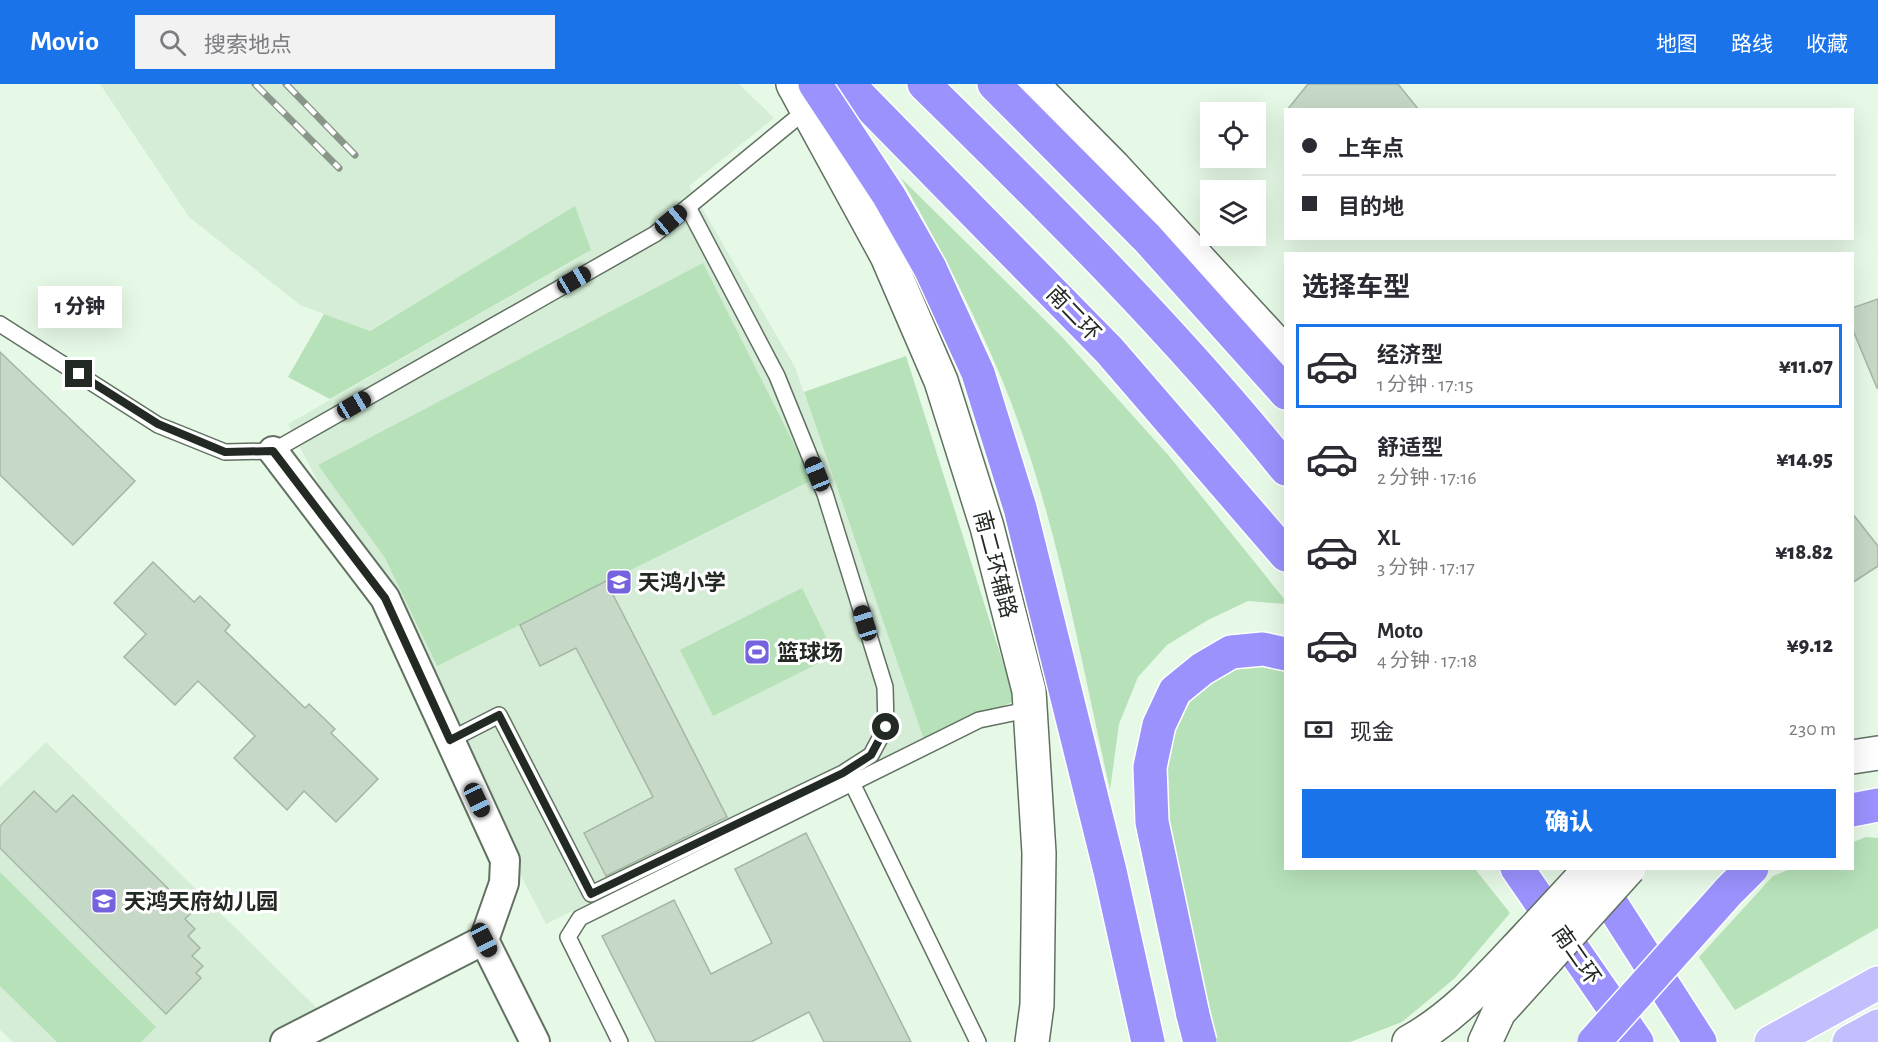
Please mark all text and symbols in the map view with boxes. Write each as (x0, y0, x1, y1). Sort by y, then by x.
search box (135, 15, 555, 69)
icon: search (156, 26, 189, 59)
text: Movio (30, 28, 99, 56)
text: 搜索地点 (204, 34, 292, 56)
text: 地图 (1656, 34, 1698, 55)
text: 路线 (1731, 34, 1773, 55)
text: 收藏 (1806, 34, 1848, 55)
map controls (1200, 102, 1266, 246)
button: locate (1200, 102, 1266, 168)
text: 上车点 (1338, 138, 1404, 160)
button: layers (1200, 180, 1266, 246)
text: 目的地 (1338, 196, 1404, 218)
car (651, 202, 691, 238)
car (554, 263, 594, 297)
text: 选择车型 (1302, 274, 1410, 301)
street label: 南二环 (1042, 282, 1105, 345)
callout: 1 分钟 (37, 287, 121, 329)
text: 1 分钟 (55, 297, 105, 317)
icon: car (1305, 339, 1359, 393)
text: 经济型 (1377, 344, 1443, 366)
text: ¥11.07 (1779, 355, 1833, 377)
route end (65, 360, 92, 387)
text: 1 分钟 · 17:15 (1377, 375, 1473, 395)
car (334, 388, 374, 422)
icon: car (1305, 432, 1359, 486)
text: 舒适型 (1377, 437, 1443, 459)
text: ¥14.95 (1776, 448, 1833, 470)
car (802, 454, 832, 494)
text: 2 分钟 · 17:16 (1377, 468, 1477, 488)
street label: 南二环辅路 (970, 508, 1021, 620)
icon: car (1305, 525, 1359, 579)
text: XL (1377, 527, 1400, 549)
text: ¥18.82 (1775, 541, 1833, 563)
text: 3 分钟 · 17:17 (1377, 558, 1475, 578)
school or university icon: 天鸿小学 (604, 567, 634, 597)
place label: 天鸿小学 (638, 571, 726, 594)
car (851, 603, 879, 643)
icon: car (1305, 618, 1359, 672)
text: Moto (1377, 620, 1423, 642)
text: ¥9.12 (1787, 634, 1833, 656)
sports icon: 篮球场 (742, 637, 772, 667)
place label: 篮球场 (777, 641, 843, 664)
text: 4 分钟 · 17:18 (1377, 651, 1477, 671)
route start (872, 713, 899, 740)
icon: cash (1302, 713, 1335, 746)
text: 230 m (1789, 719, 1836, 739)
text: 现金 (1350, 721, 1394, 743)
car (461, 780, 493, 820)
button: 确认 (1302, 789, 1836, 858)
school or university icon: 天鸿天府幼儿园 (89, 886, 119, 916)
place label: 天鸿天府幼儿园 (124, 890, 278, 913)
car (468, 920, 500, 960)
street label: 南二环 (1548, 922, 1605, 989)

